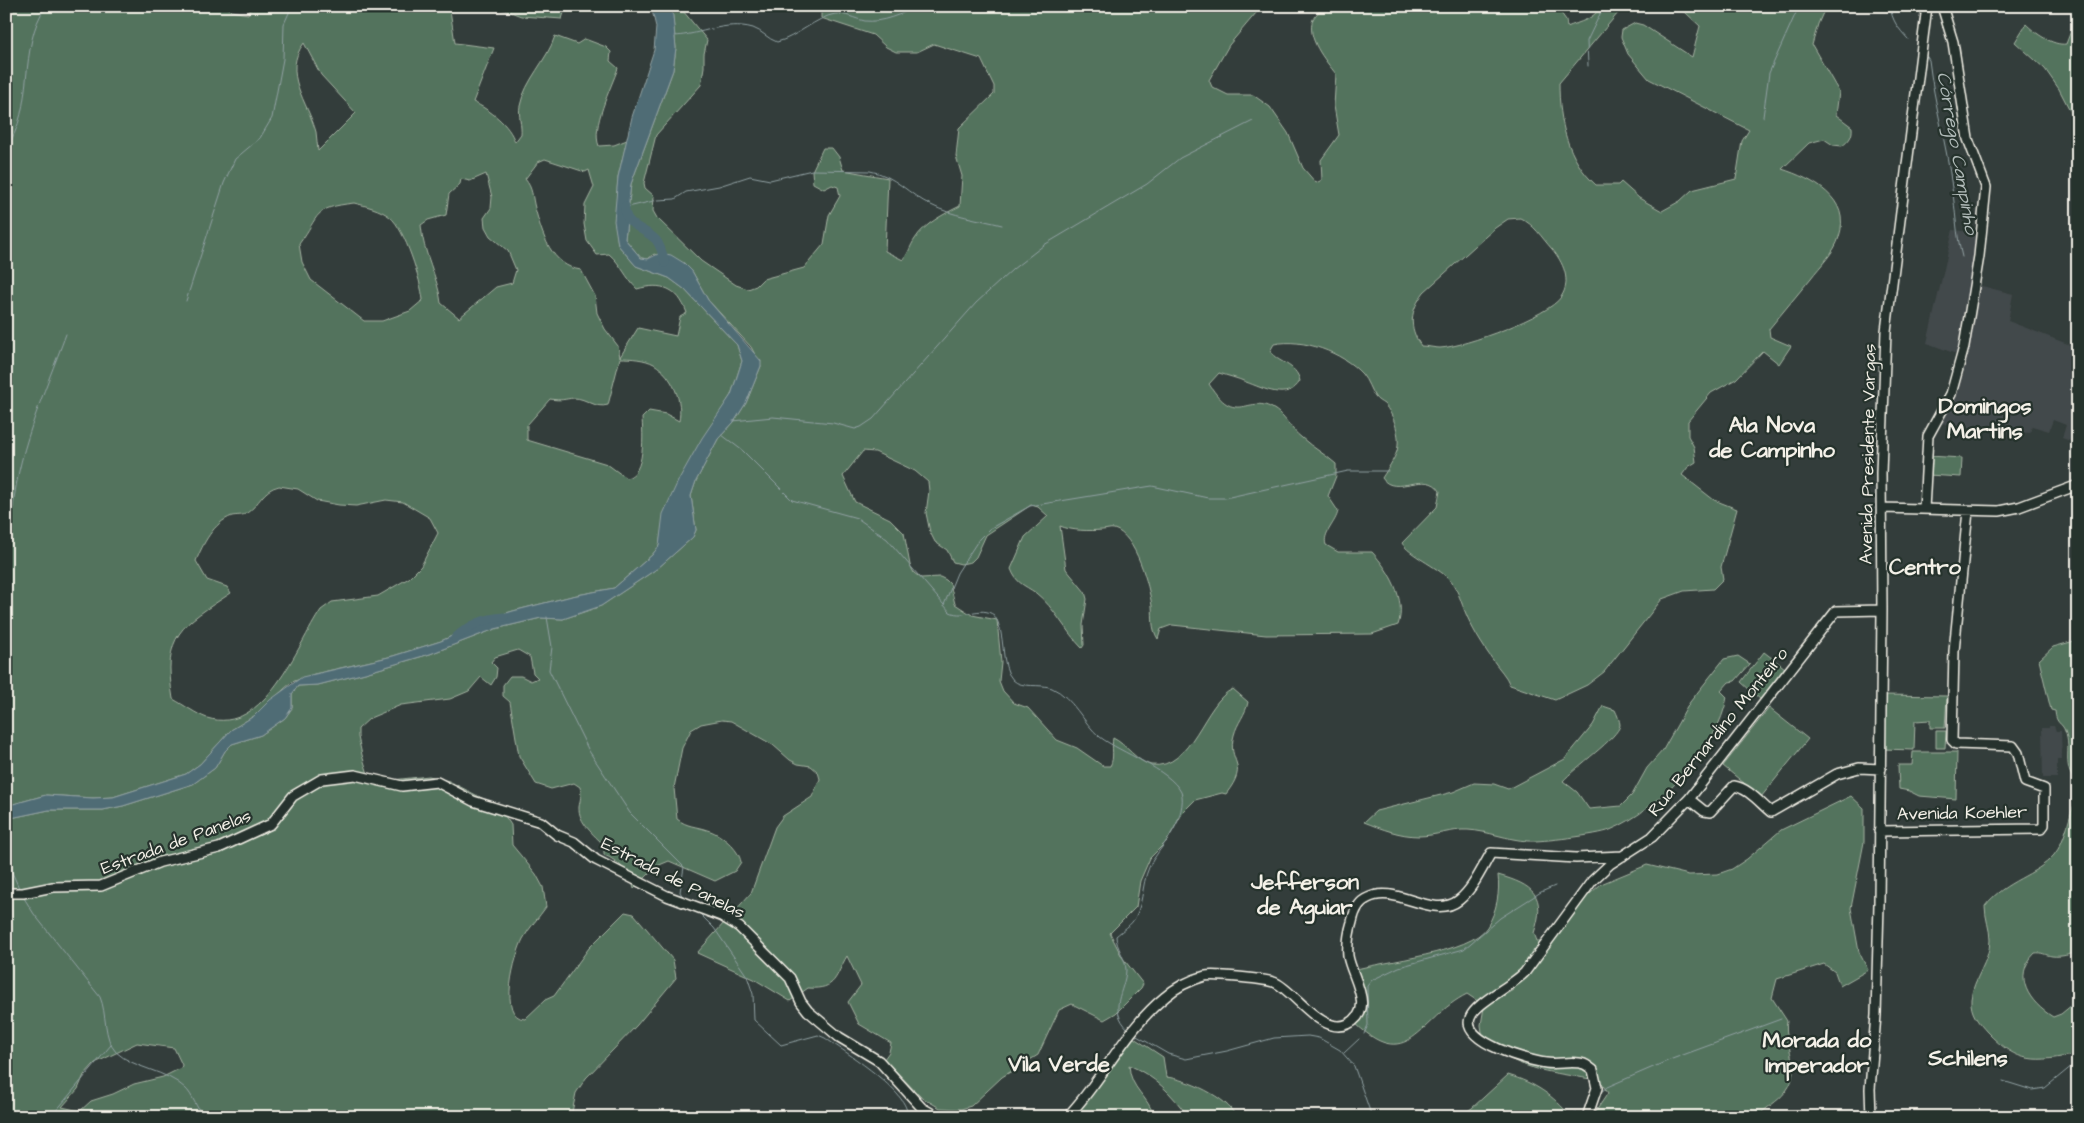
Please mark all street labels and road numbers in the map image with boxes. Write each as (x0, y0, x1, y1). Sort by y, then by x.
street label: Avenida Presidente Vargas (1854, 343, 1883, 565)
street label: Rua Bernardino Monteiro (1642, 642, 1794, 822)
street label: Avenida Koehler (1897, 799, 2027, 827)
street label: Estrada de Panelas (97, 803, 255, 881)
street label: Estrada de Panelas (597, 831, 749, 925)

